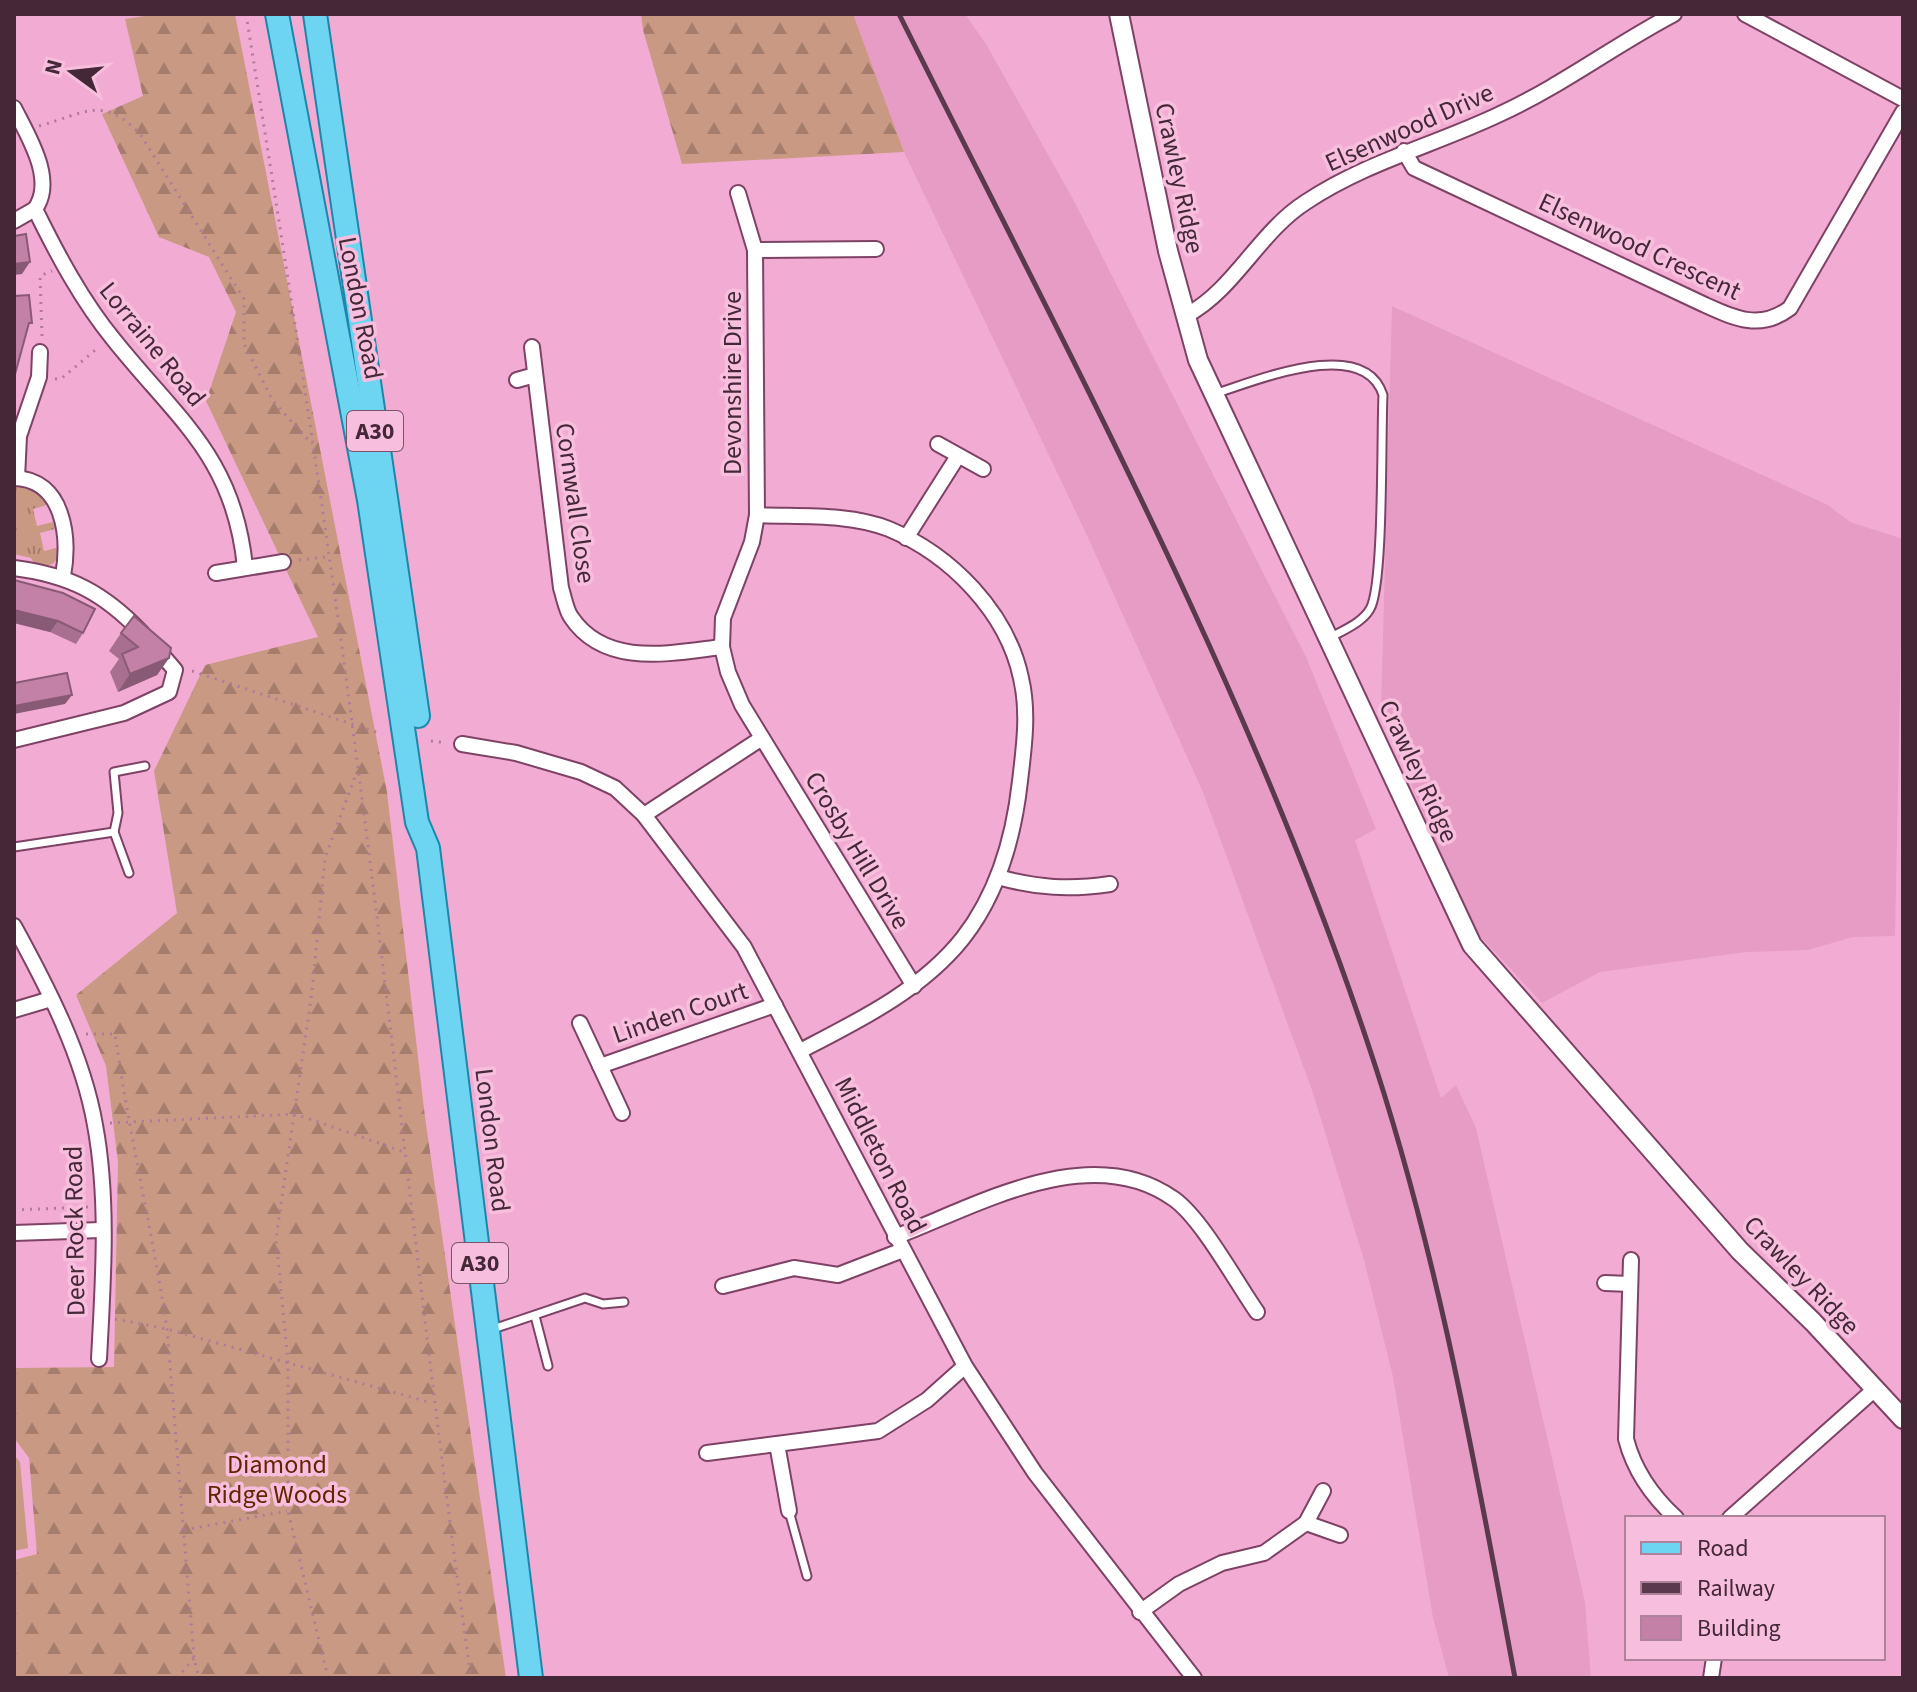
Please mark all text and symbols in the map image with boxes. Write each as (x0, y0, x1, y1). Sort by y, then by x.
north arrow (32, 32, 112, 112)
text: N (36, 56, 71, 78)
street label: Elsenwood Drive (1319, 74, 1499, 181)
street label: Crawley Ridge (1145, 99, 1214, 257)
street label: Elsenwood Crescent (1533, 183, 1747, 310)
street label: London Road (329, 234, 392, 382)
street label: Lorraine Road (91, 274, 215, 415)
street label: Devonshire Drive (714, 291, 751, 475)
road number: A30 (347, 411, 403, 451)
street label: Cornwall Close (546, 421, 605, 586)
street label: Crawley Ridge (1369, 694, 1468, 849)
street label: Crosby Hill Drive (796, 764, 919, 936)
street label: Linden Court (608, 972, 753, 1053)
street label: London Road (465, 1066, 520, 1214)
street label: Middleton Road (825, 1071, 936, 1240)
street label: Deer Rock Road (55, 1146, 94, 1316)
street label: Crawley Ridge (1735, 1207, 1868, 1343)
road number: A30 (452, 1243, 508, 1283)
park label: Diamond Ridge Woods (207, 1446, 347, 1513)
legend (1625, 1516, 1885, 1660)
text: Road (1697, 1531, 1749, 1566)
text: Railway (1697, 1571, 1775, 1606)
text: Building (1697, 1611, 1781, 1646)

